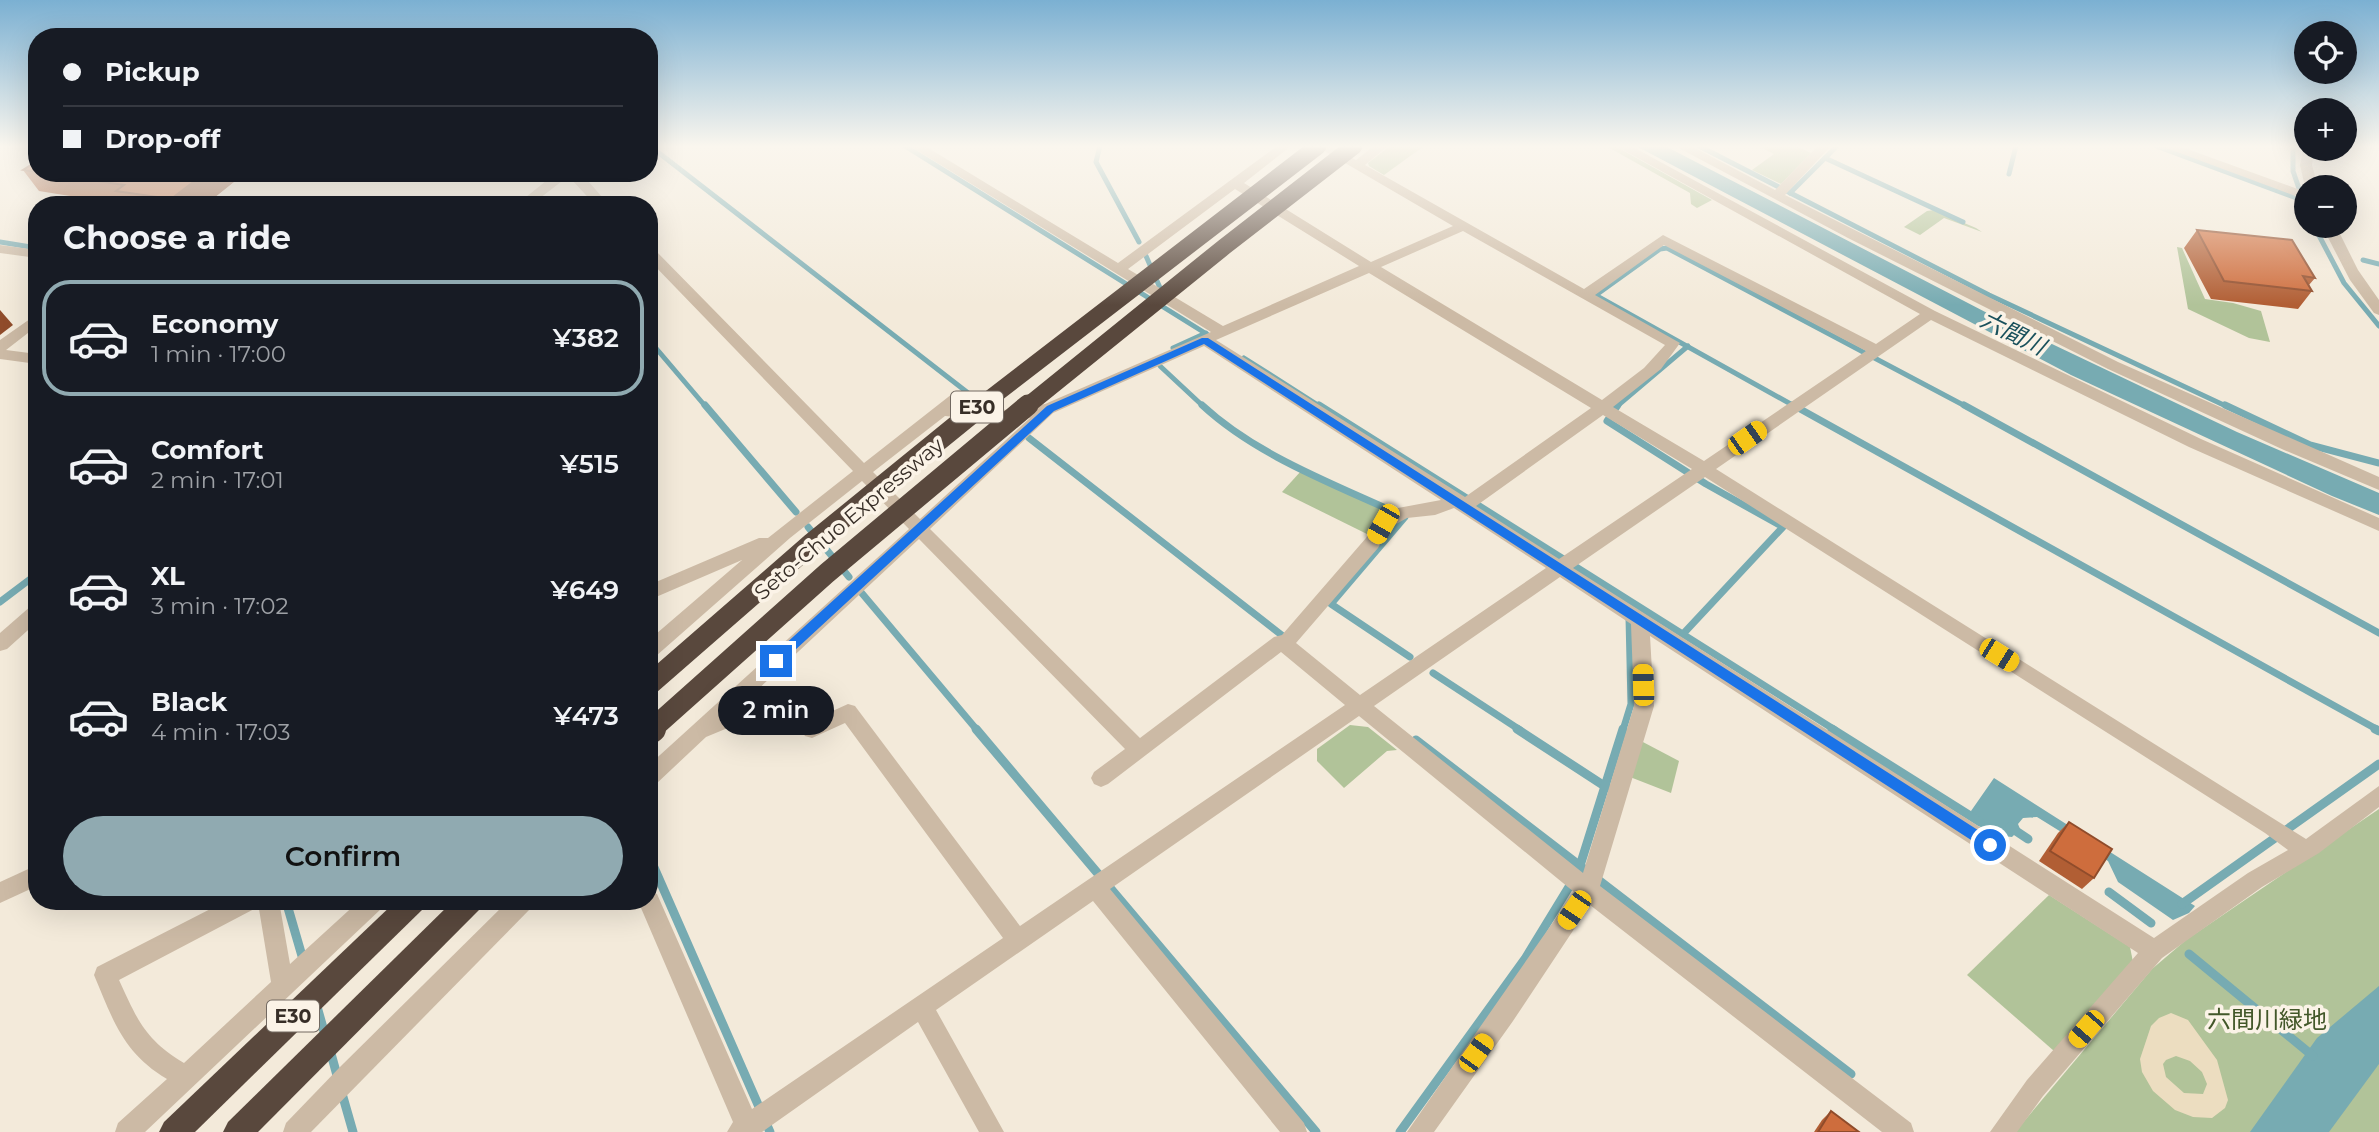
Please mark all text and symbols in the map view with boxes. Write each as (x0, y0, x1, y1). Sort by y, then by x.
map controls (2294, 21, 2357, 238)
button: locate (2294, 21, 2357, 84)
text: Pickup (105, 56, 200, 88)
button: + (2294, 98, 2357, 161)
text: Drop-off (105, 123, 220, 155)
button: − (2294, 175, 2357, 238)
text: Choose a ride (63, 218, 291, 257)
water label: 六間川 (1976, 305, 2053, 362)
icon: car (67, 307, 130, 370)
text: Economy (151, 308, 278, 340)
text: ¥382 (553, 322, 619, 354)
text: 1 min · 17:00 (151, 340, 286, 368)
road number: E30 (951, 392, 1003, 422)
car (1724, 417, 1771, 459)
street label: Seto-Chuo Expressway (749, 432, 949, 605)
icon: car (67, 433, 130, 496)
text: Comfort (151, 434, 263, 466)
text: ¥515 (560, 448, 619, 480)
text: 2 min · 17:01 (151, 466, 284, 494)
car (1364, 501, 1403, 547)
icon: car (67, 559, 130, 622)
text: XL (151, 560, 185, 592)
text: ¥649 (550, 574, 619, 606)
text: 3 min · 17:02 (151, 592, 289, 620)
car (1976, 635, 2023, 675)
route end (760, 645, 792, 677)
car (1632, 664, 1655, 706)
icon: car (67, 685, 130, 748)
text: Black (151, 686, 227, 718)
callout: 2 min (718, 686, 834, 734)
text: 2 min (743, 696, 809, 724)
text: ¥473 (553, 700, 619, 732)
text: 4 min · 17:03 (151, 718, 290, 746)
button: Confirm (63, 816, 623, 896)
route start (1974, 829, 2006, 861)
car (1554, 887, 1595, 933)
road number: E30 (267, 1000, 319, 1032)
park label: 六間川緑地 (2207, 1005, 2327, 1034)
car (2065, 1006, 2108, 1052)
car (1456, 1030, 1497, 1076)

